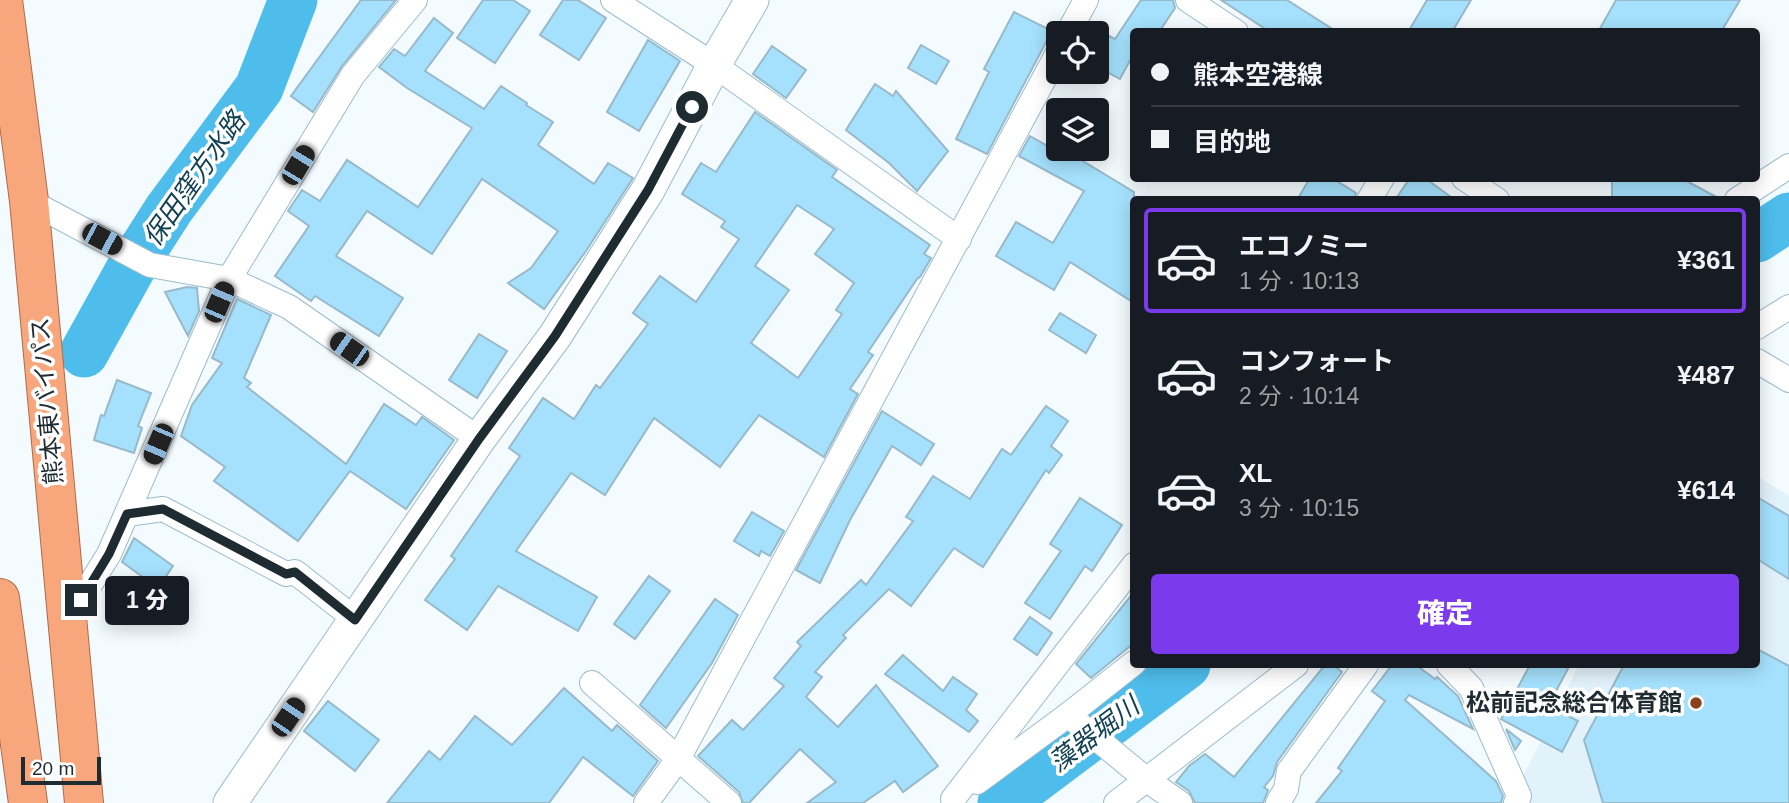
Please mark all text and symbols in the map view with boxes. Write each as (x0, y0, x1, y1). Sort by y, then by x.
map controls (1046, 21, 1109, 161)
button: locate (1046, 21, 1109, 84)
text: 熊本空港線 (1193, 60, 1323, 90)
route start (676, 91, 708, 123)
button: layers (1046, 98, 1109, 161)
water label: 保田窪方水路 (137, 105, 252, 252)
text: 目的地 (1193, 127, 1271, 157)
car (279, 142, 318, 188)
car (79, 220, 126, 258)
icon: car (1155, 229, 1218, 292)
text: エコノミー (1239, 231, 1369, 261)
text: ¥361 (1677, 245, 1735, 275)
text: 1 分 · 10:13 (1239, 268, 1359, 294)
car (202, 279, 237, 325)
street label: 熊本東バイパス (26, 316, 67, 486)
car (326, 328, 373, 370)
icon: car (1155, 344, 1218, 407)
text: コンフォート (1239, 346, 1394, 376)
text: ¥487 (1677, 360, 1735, 390)
text: 2 分 · 10:14 (1239, 383, 1359, 409)
car (141, 421, 176, 467)
text: XL (1239, 458, 1272, 488)
icon: car (1155, 459, 1218, 522)
text: ¥614 (1677, 475, 1735, 505)
text: 3 分 · 10:15 (1239, 495, 1359, 521)
button: 確定 (1151, 574, 1739, 654)
callout: 1 分 (106, 576, 190, 624)
route end (65, 584, 97, 616)
text: 1 分 (126, 587, 168, 613)
water label: 藻器堀川 (1043, 689, 1147, 777)
place label: 松前記念総合体育館 (1466, 689, 1682, 716)
car (268, 694, 309, 740)
marker: 松前記念総合体育館 (1688, 695, 1704, 711)
scale bar (21, 754, 102, 786)
text: 20 m (32, 758, 74, 779)

